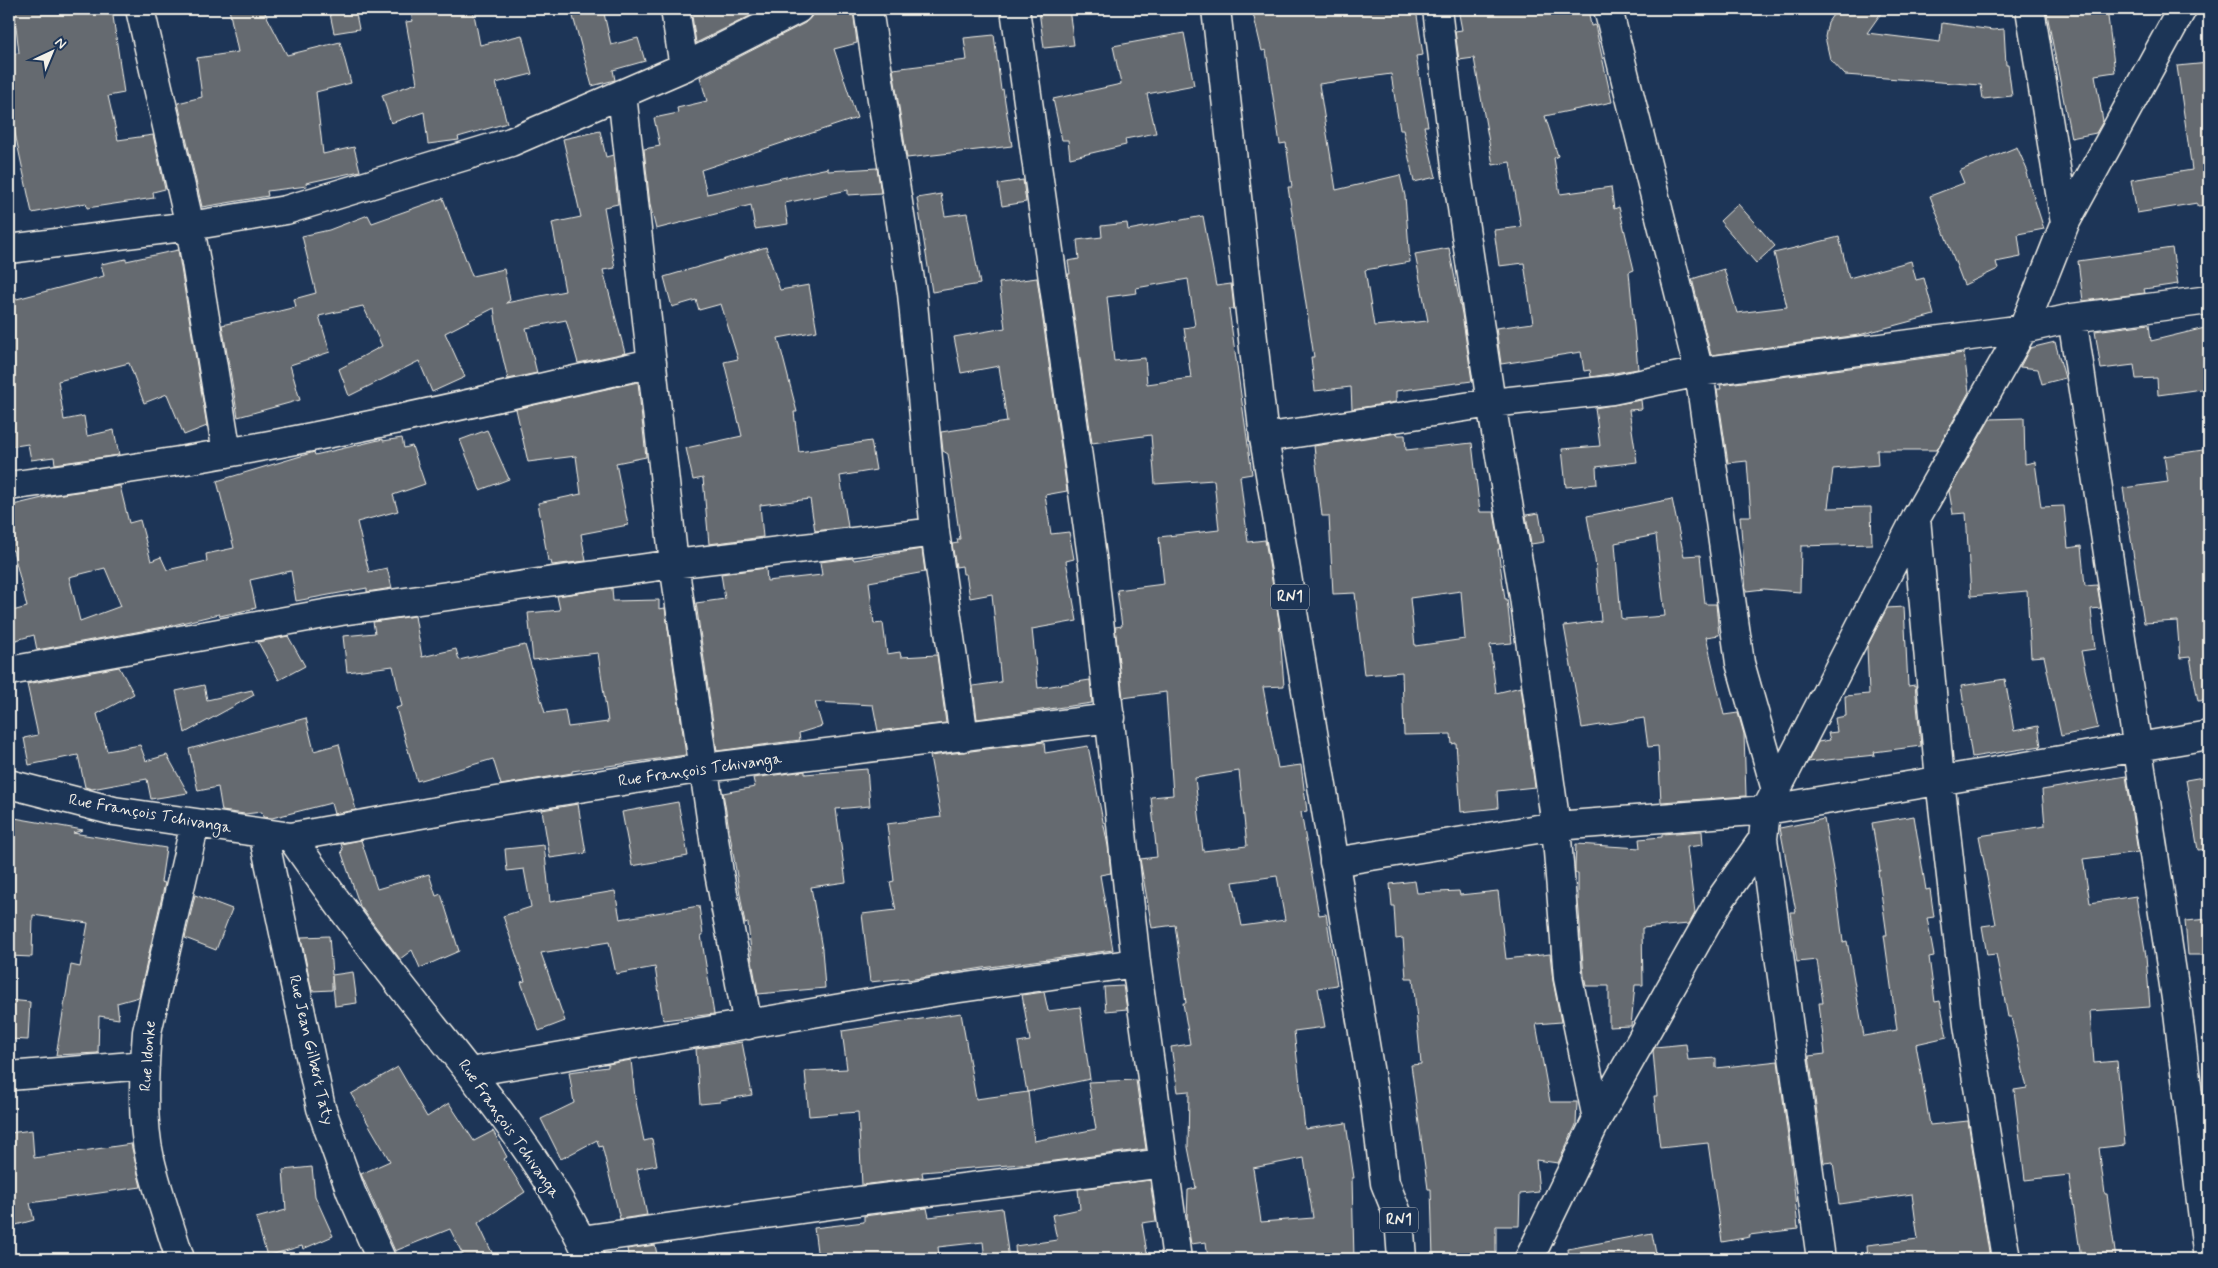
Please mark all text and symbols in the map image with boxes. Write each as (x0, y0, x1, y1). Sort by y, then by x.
north arrow (28, 28, 78, 78)
text: N (51, 34, 70, 53)
road number: RN1 (1271, 584, 1309, 610)
street label: Rue François Tchivanga (617, 748, 784, 793)
street label: Rue François Tchivanga (67, 789, 233, 840)
street label: Rue Jean Gilbert Taty (284, 973, 338, 1127)
street label: Rue Idonke (135, 1020, 161, 1092)
street label: Rue François Tchivanga (452, 1055, 565, 1203)
road number: RN1 (1380, 1208, 1418, 1232)

